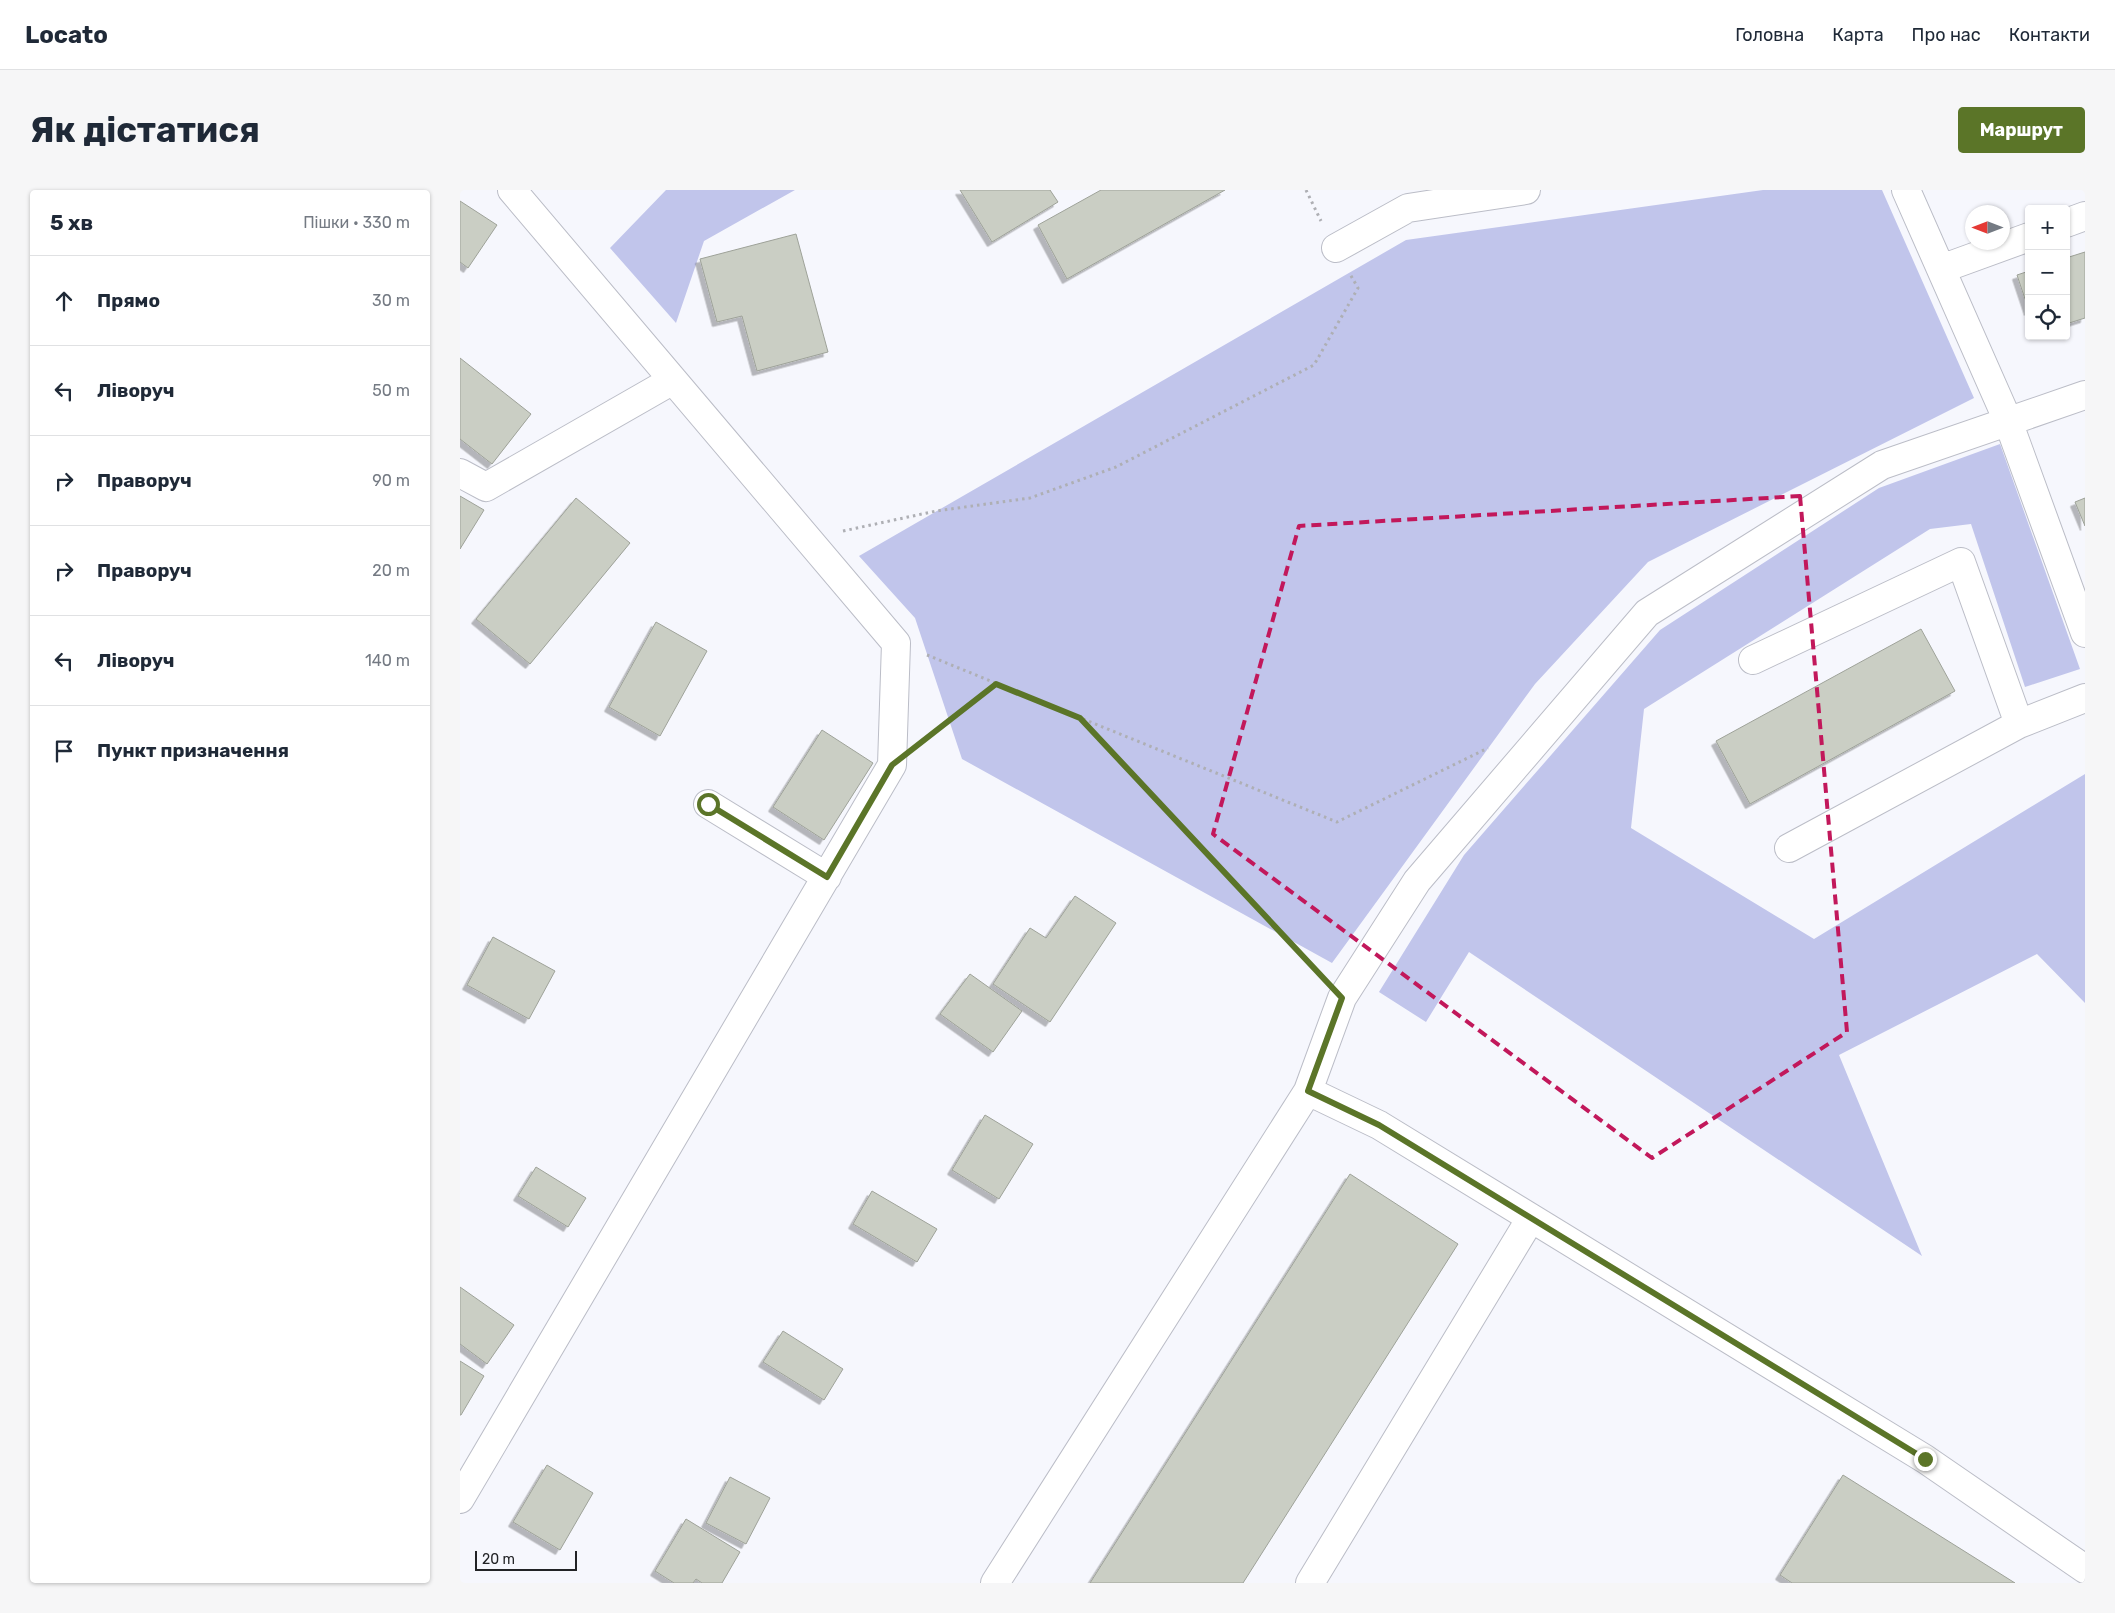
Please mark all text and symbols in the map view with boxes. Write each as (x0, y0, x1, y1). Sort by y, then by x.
text: Locato (25, 21, 108, 49)
text: Головна (1735, 24, 1804, 46)
text: Карта (1832, 24, 1884, 46)
text: Про нас (1912, 24, 1981, 46)
text: Контакти (2009, 24, 2090, 46)
button: Маршрут (1958, 107, 2085, 153)
text: Як дістатися (30, 109, 260, 151)
north arrow (1965, 205, 2010, 250)
map controls (2025, 205, 2070, 340)
button: + (2025, 205, 2070, 250)
text: 5 хв (50, 210, 93, 235)
text: Пішки · 330 m (303, 213, 410, 232)
button: − (2025, 250, 2070, 295)
icon: ahead (50, 287, 78, 315)
text: Прямо (97, 289, 160, 312)
text: 30 m (372, 291, 410, 310)
button: locate (2025, 295, 2070, 340)
icon: left (50, 377, 78, 405)
text: Ліворуч (97, 379, 174, 402)
text: 50 m (372, 381, 410, 400)
icon: right (50, 467, 78, 495)
text: Праворуч (97, 469, 192, 492)
text: 90 m (372, 471, 410, 490)
icon: right (50, 557, 78, 585)
text: Праворуч (97, 559, 192, 582)
text: 20 m (372, 561, 410, 580)
icon: left (50, 647, 78, 675)
text: Ліворуч (97, 649, 174, 672)
text: 140 m (365, 651, 410, 670)
icon: arrive (50, 737, 78, 765)
text: Пункт призначення (97, 739, 289, 762)
route start (697, 793, 720, 816)
route end (1914, 1448, 1937, 1471)
scale bar (475, 1548, 578, 1571)
text: 20 m (482, 1551, 515, 1568)

